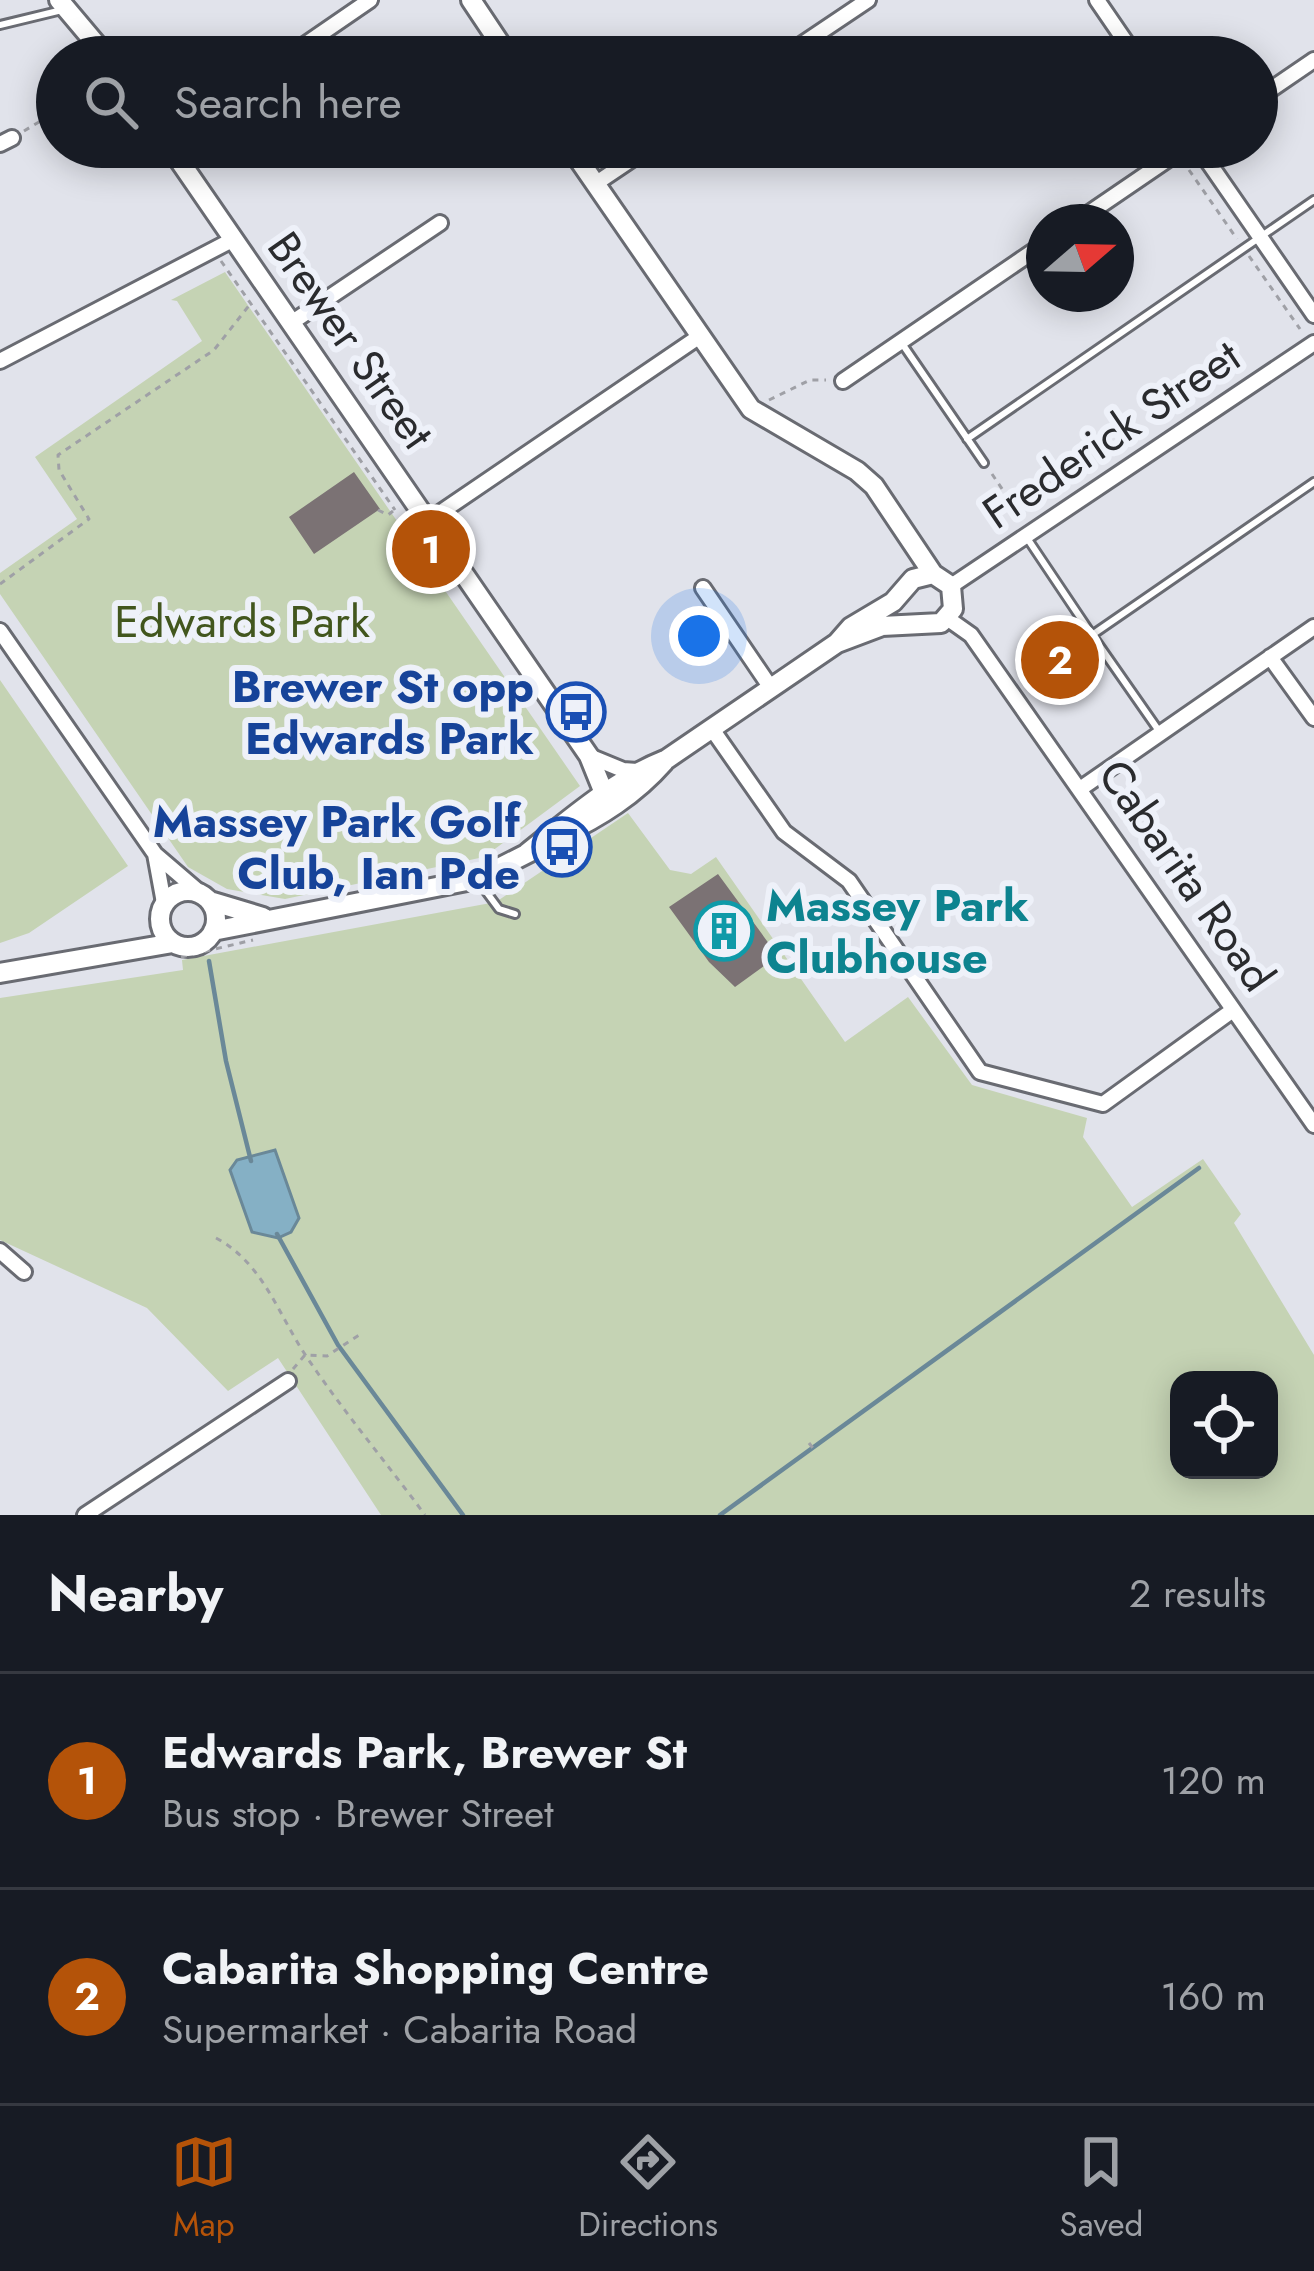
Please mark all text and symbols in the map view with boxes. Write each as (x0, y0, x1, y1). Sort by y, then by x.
search box (36, 36, 1278, 168)
icon: search (78, 69, 144, 135)
text: Search here (174, 70, 402, 135)
north arrow (1026, 204, 1134, 312)
street label: Brewer Street (252, 219, 450, 462)
street label: Frederick Street (970, 324, 1253, 545)
pin: 1 (392, 504, 470, 594)
park label: Edwards Park (114, 589, 370, 654)
your location (669, 606, 729, 666)
pin: 2 (1021, 615, 1099, 705)
place label: Brewer St opp Edwards Park (232, 654, 534, 771)
bus stop icon: Brewer St opp Edwards Park (545, 681, 607, 743)
street label: Cabarita Road (1083, 746, 1291, 1004)
place label: Massey Park Golf Club, Ian Pde (153, 789, 522, 906)
bus stop icon: Massey Park Golf Club, Ian Pde (531, 816, 593, 878)
place label: Massey Park Clubhouse (766, 873, 1029, 990)
building icon: Massey Park Clubhouse (693, 900, 755, 962)
map controls (1170, 1371, 1278, 1479)
button: locate (1170, 1371, 1278, 1479)
text: Nearby (48, 1556, 223, 1630)
text: 2 results (1129, 1565, 1266, 1622)
text: Edwards Park, Brewer St (162, 1720, 687, 1785)
text: 1 (77, 1752, 97, 1809)
text: 120 m (1161, 1752, 1266, 1809)
text: Bus stop · Brewer Street (162, 1785, 554, 1842)
text: Cabarita Shopping Centre (162, 1936, 709, 2001)
text: 2 (74, 1968, 100, 2025)
text: 160 m (1160, 1968, 1266, 2025)
text: Supermarket · Cabarita Road (162, 2001, 637, 2058)
tab: Map (171, 2129, 237, 2248)
tab: Directions (578, 2129, 718, 2248)
tab: Saved (1060, 2129, 1143, 2248)

